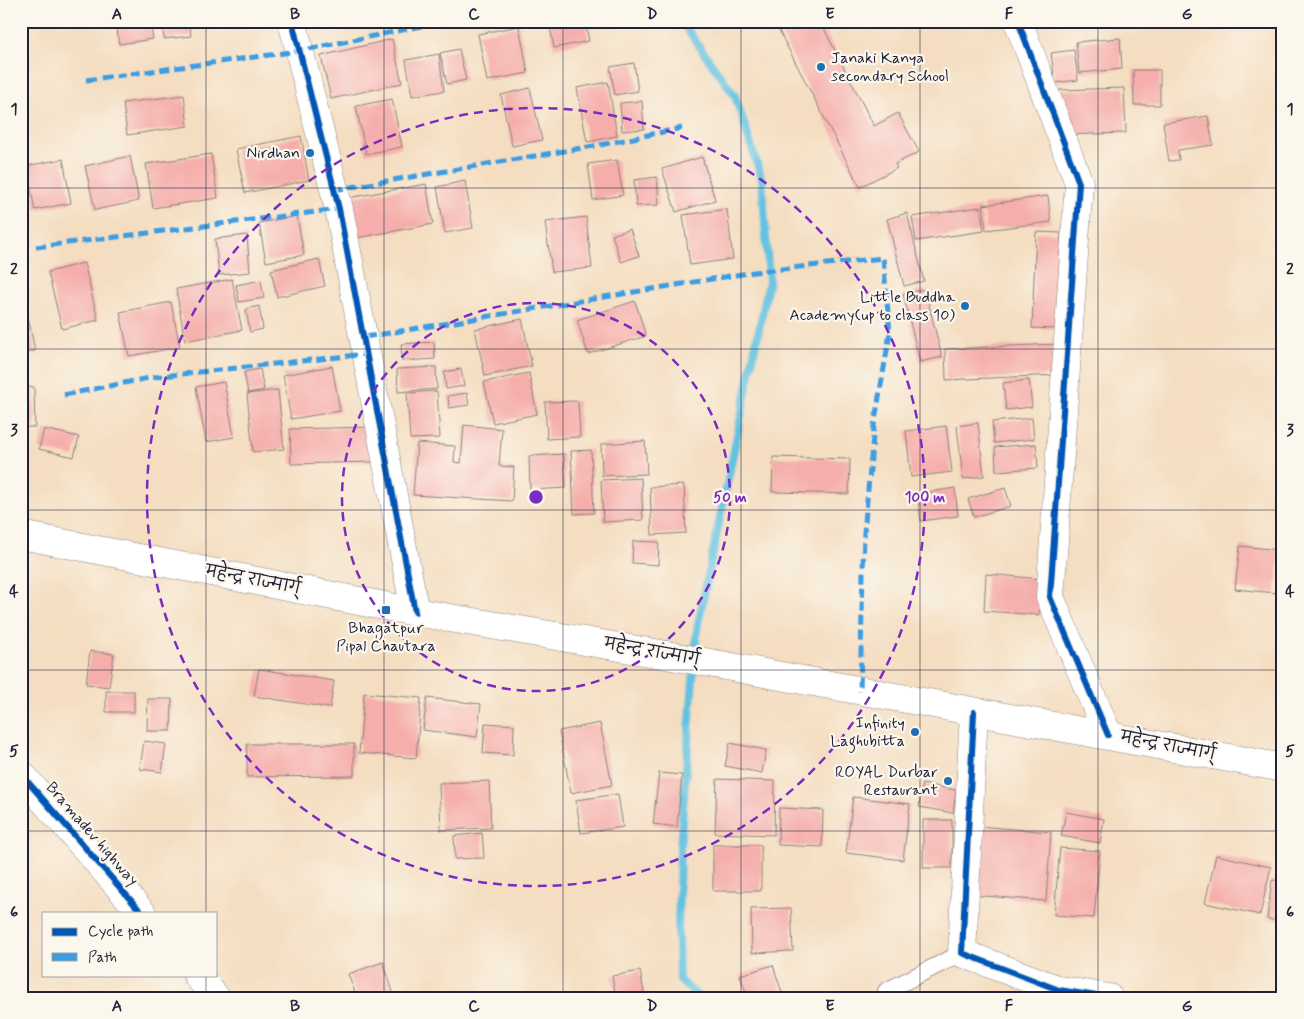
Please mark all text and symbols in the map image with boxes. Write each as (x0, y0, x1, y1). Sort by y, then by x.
text: A (112, 4, 122, 25)
text: B (290, 4, 300, 25)
text: C (468, 4, 480, 25)
text: D (646, 4, 658, 25)
text: E (825, 4, 835, 25)
text: F (1005, 4, 1014, 25)
text: G (1182, 4, 1193, 25)
place label: Janaki Kanya secondary School (831, 48, 949, 87)
marker: Janaki Kanya secondary School (815, 61, 827, 73)
text: 1 (10, 99, 18, 120)
text: 1 (1286, 99, 1294, 120)
place label: Nirdhan (246, 143, 300, 164)
marker: Nirdhan (304, 147, 316, 159)
text: 2 (10, 259, 18, 280)
text: 2 (1286, 259, 1294, 280)
place label: Little Buddha Academy(up to class 10) (789, 287, 955, 326)
marker: Little Buddha Academy(up to class 10) (959, 300, 971, 312)
text: 3 (10, 420, 18, 441)
text: 3 (1286, 420, 1294, 441)
centre of rings (527, 488, 545, 506)
text: 50 m (713, 488, 747, 508)
text: 100 m (905, 488, 945, 508)
street label: महेन्द्र राज्मार्ग् (203, 556, 304, 600)
text: 4 (9, 581, 19, 602)
text: 4 (1285, 581, 1295, 602)
marker: Bhagatpur Pipal Chautara (380, 604, 392, 616)
place label: Bhagatpur Pipal Chautara (336, 618, 436, 657)
street label: महेन्द्र राज्मार्ग् (602, 629, 703, 671)
place label: Infinity Laghubitta (830, 713, 905, 753)
street label: महेन्द्र राज्मार्ग् (1118, 722, 1219, 766)
marker: Infinity Laghubitta (909, 726, 921, 738)
text: 5 (9, 741, 19, 762)
text: 5 (1285, 741, 1295, 762)
place label: ROYAL Durbar Restaurant (835, 762, 938, 801)
marker: ROYAL Durbar Restaurant (942, 775, 954, 787)
street label: Bramadev highway (41, 778, 143, 890)
text: 6 (10, 902, 18, 923)
text: 6 (1286, 902, 1294, 923)
legend (42, 912, 218, 976)
text: Cycle path (88, 922, 153, 942)
text: Path (88, 948, 117, 968)
text: A (112, 996, 122, 1017)
text: B (290, 996, 300, 1017)
text: C (468, 996, 480, 1017)
text: D (646, 996, 658, 1017)
text: E (825, 996, 835, 1017)
text: F (1005, 996, 1014, 1017)
text: G (1182, 996, 1193, 1017)

